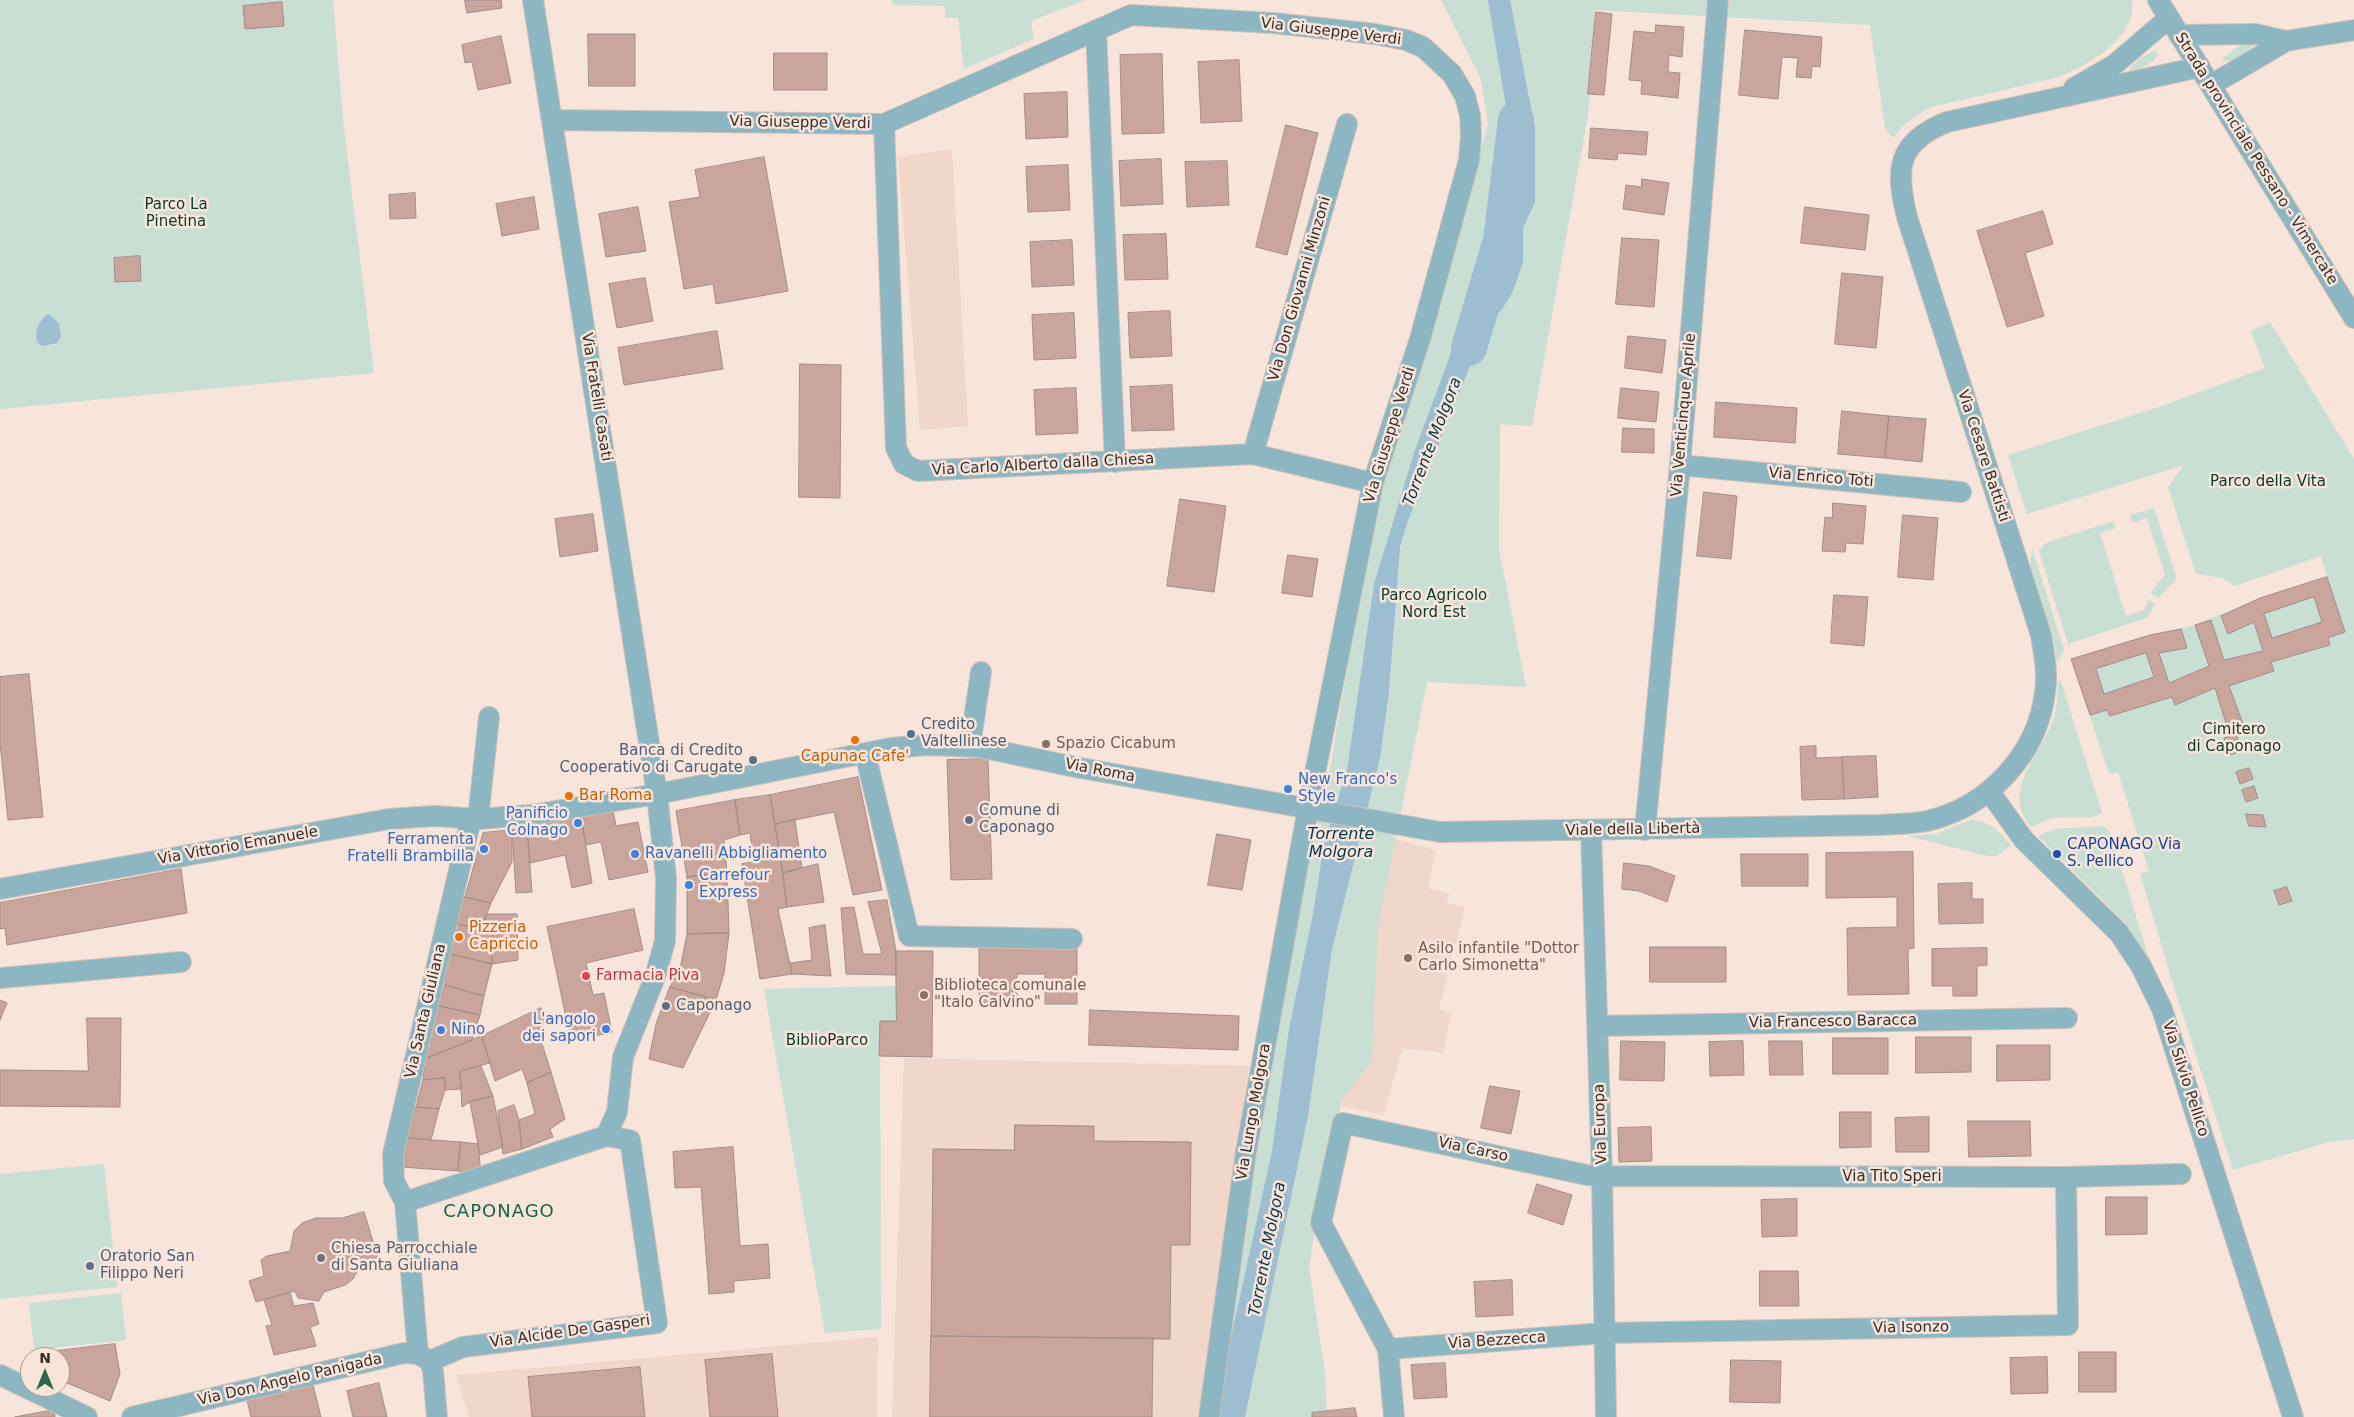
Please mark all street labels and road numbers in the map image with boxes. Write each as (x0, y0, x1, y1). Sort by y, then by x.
street label: Via Giuseppe Verdi (1260, 14, 1402, 50)
street label: Strada provinciale Pessano - Vimercate (2171, 30, 2341, 288)
street label: Via Giuseppe Verdi (729, 113, 871, 133)
street label: Via Don Giovanni Minzoni (1265, 195, 1335, 383)
street label: Via Fratelli Casati (577, 331, 615, 463)
street label: Via Venticinque Aprile (1668, 332, 1700, 498)
street label: Via Giuseppe Verdi (1361, 365, 1419, 505)
street label: Via Cesare Battisti (1953, 388, 2013, 524)
street label: Via Carlo Alberto dalla Chiesa (931, 450, 1155, 480)
street label: Via Enrico Toti (1768, 464, 1874, 492)
street label: Via Roma (1064, 755, 1136, 787)
street label: Viale della Libertà (1565, 820, 1701, 840)
street label: Via Vittorio Emanuele (157, 823, 319, 869)
street label: Via Santa Giuliana (402, 942, 450, 1080)
street label: Via Francesco Baracca (1749, 1012, 1917, 1032)
street label: Via Silvio Pellico (2158, 1019, 2212, 1139)
street label: Via Lungo Molgora (1233, 1042, 1275, 1182)
street label: Via Europa (1591, 1083, 1611, 1165)
street label: Via Carso (1436, 1134, 1510, 1166)
street label: Via Tito Speri (1842, 1168, 1942, 1186)
street label: Via Alcide De Gasperi (489, 1312, 651, 1352)
street label: Via Isonzo (1873, 1318, 1949, 1338)
street label: Via Bezzecca (1447, 1329, 1547, 1353)
street label: Via Don Angelo Panigada (196, 1350, 384, 1410)

